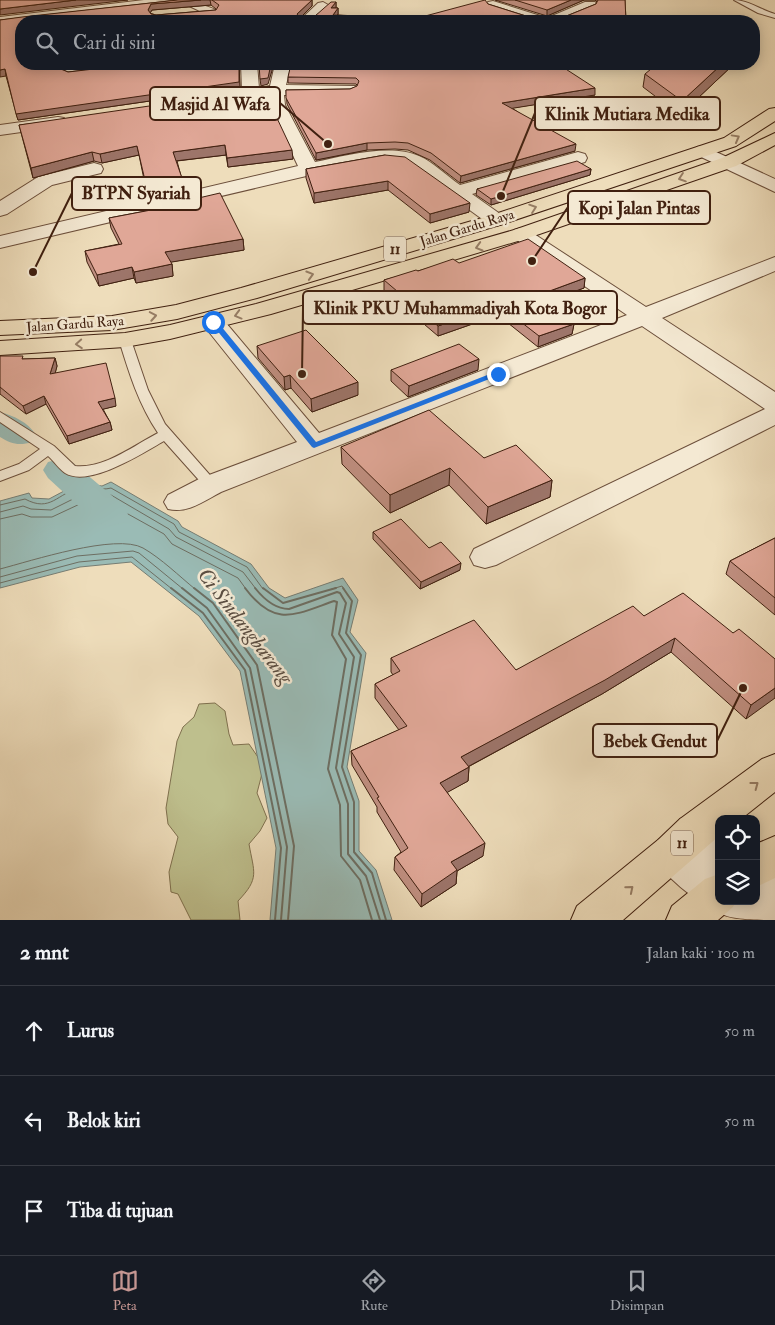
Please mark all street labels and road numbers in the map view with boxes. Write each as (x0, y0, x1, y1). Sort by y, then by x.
street label: Jalan Gardu Raya (417, 205, 517, 252)
road number: 11 (384, 236, 406, 262)
street label: Jalan Gardu Raya (25, 312, 125, 337)
road number: 11 (671, 830, 693, 856)

